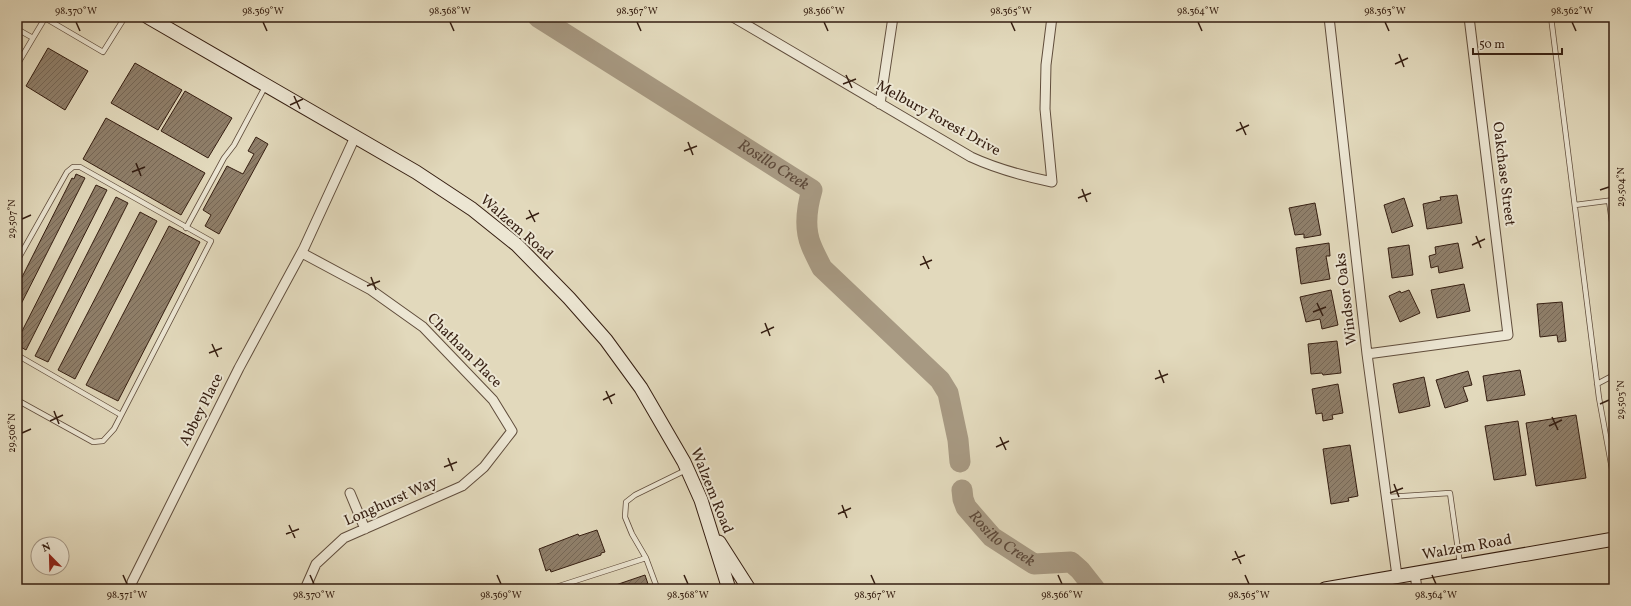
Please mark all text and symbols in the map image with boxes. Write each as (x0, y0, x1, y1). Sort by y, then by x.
text: 98.370°W (55, 4, 97, 18)
text: 98.369°W (242, 4, 284, 18)
text: 98.368°W (429, 4, 471, 18)
text: 98.367°W (616, 4, 658, 18)
text: 98.366°W (803, 4, 845, 18)
text: 98.365°W (990, 4, 1032, 18)
text: 98.364°W (1177, 4, 1219, 18)
text: 98.363°W (1364, 4, 1406, 18)
text: 98.362°W (1551, 4, 1593, 18)
scale bar (1473, 30, 1562, 56)
text: 50 m (1479, 37, 1505, 53)
street label: Melbury Forest Drive (872, 76, 1004, 162)
street label: Oakchase Street (1486, 121, 1520, 227)
water label: Rosillo Creek (733, 135, 813, 196)
text: 29.504°N (1614, 167, 1628, 207)
street label: Walzem Road (475, 190, 557, 266)
text: 29.507°N (5, 199, 19, 239)
street label: Windsor Oaks (1331, 251, 1363, 347)
street label: Chatham Place (422, 309, 506, 393)
street label: Abbey Place (175, 370, 229, 450)
text: 29.503°N (1614, 380, 1628, 420)
text: 29.506°N (5, 413, 19, 453)
street label: Walzem Road (684, 445, 738, 537)
street label: Longhurst Way (341, 472, 441, 532)
water label: Rosillo Creek (963, 506, 1040, 573)
street label: Walzem Road (1420, 530, 1514, 566)
north arrow (30, 536, 70, 576)
text: N (40, 540, 53, 557)
text: 98.371°W (107, 588, 147, 602)
text: 98.370°W (293, 588, 335, 602)
text: 98.369°W (480, 588, 522, 602)
text: 98.368°W (667, 588, 709, 602)
text: 98.367°W (854, 588, 896, 602)
text: 98.366°W (1041, 588, 1083, 602)
text: 98.365°W (1228, 588, 1270, 602)
text: 98.364°W (1415, 588, 1457, 602)

